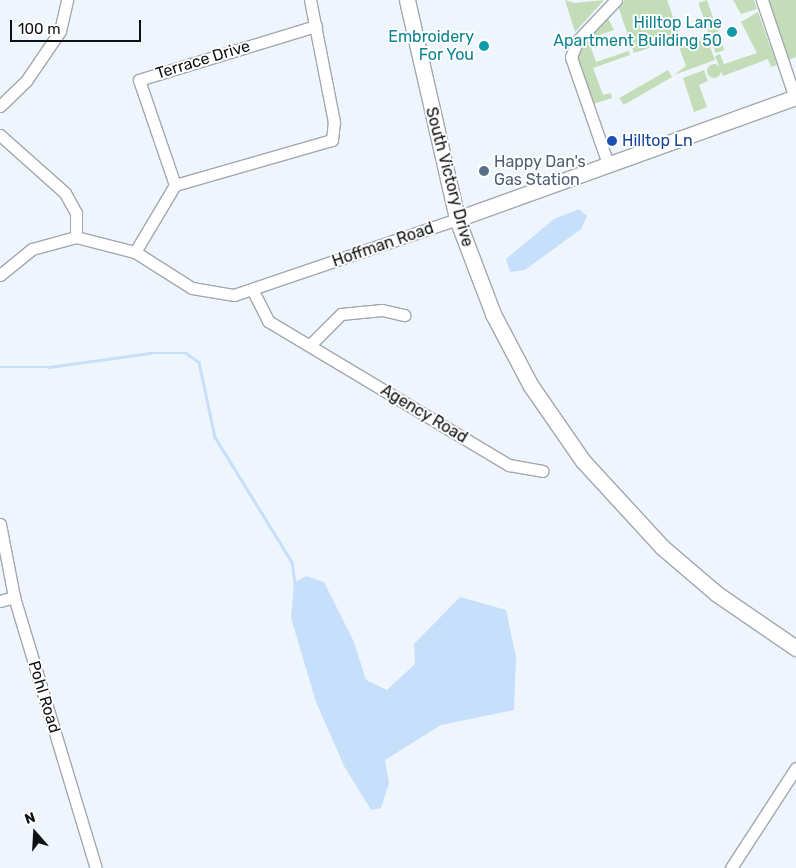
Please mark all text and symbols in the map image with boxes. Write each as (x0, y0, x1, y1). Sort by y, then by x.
scale bar (12, 10, 144, 42)
place label: Hilltop Lane Apartment Building 50 (553, 13, 722, 51)
text: 100 m (18, 20, 60, 38)
marker: Hilltop Lane Apartment Building 50 (726, 26, 738, 38)
place label: Embroidery For You (388, 27, 474, 65)
street label: Terrace Drive (153, 37, 253, 83)
marker: Embroidery For You (478, 40, 490, 52)
street label: South Victory Drive (421, 105, 477, 249)
place label: Hilltop Ln (622, 131, 693, 151)
marker: Hilltop Ln (606, 135, 618, 147)
place label: Happy Dan's Gas Station (494, 152, 586, 190)
marker: Happy Dan's Gas Station (478, 165, 490, 177)
street label: Hoffman Road (330, 219, 436, 271)
street label: Agency Road (377, 381, 471, 447)
street label: Pohl Road (24, 658, 64, 736)
north arrow (10, 808, 60, 858)
text: N (22, 809, 37, 828)

